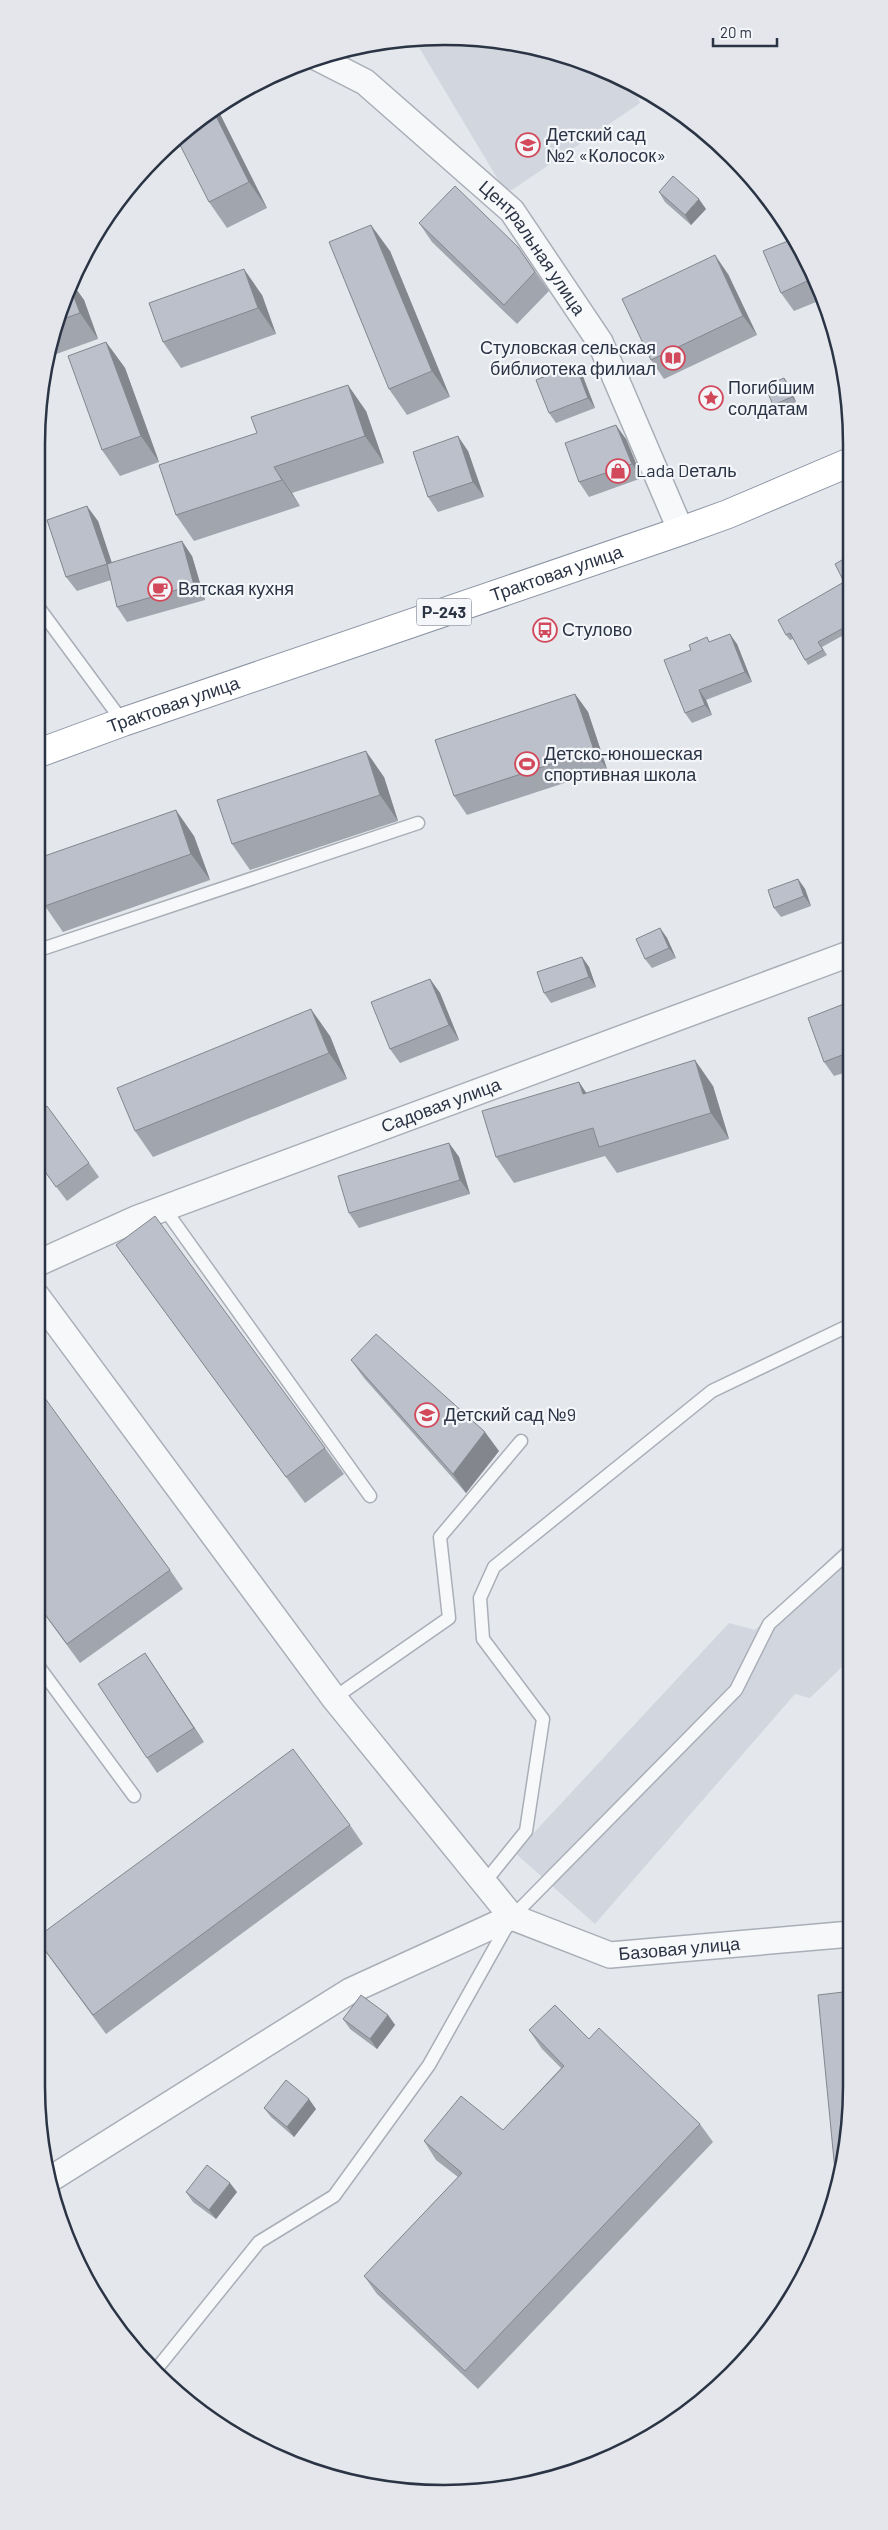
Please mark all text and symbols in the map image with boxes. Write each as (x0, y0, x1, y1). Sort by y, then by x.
scale bar (713, 15, 777, 47)
text: 20 m (720, 23, 752, 41)
place label: Детский сад №2 «Колосок» (546, 123, 666, 166)
school or university icon: Детский сад №2 «Колосок» (515, 132, 541, 158)
street label: Центральная улица (475, 175, 591, 320)
place label: Стуловская сельская библиотека филиал (480, 336, 656, 379)
library icon: Стуловская сельская библиотека филиал (660, 345, 686, 371)
place label: Погибшим солдатам (728, 376, 815, 419)
place icon: Погибшим солдатам (698, 385, 724, 411)
shop icon: Lada Dеталь (605, 458, 631, 484)
place label: Lada Dеталь (636, 459, 737, 481)
street label: Трактовая улица (487, 539, 626, 605)
cafe icon: Вятская кухня (147, 576, 173, 602)
place label: Вятская кухня (178, 577, 294, 599)
road number: Р-243 (416, 598, 472, 626)
bus stop icon: Стулово (532, 617, 558, 643)
place label: Стулово (562, 618, 632, 640)
street label: Трактовая улица (104, 671, 243, 737)
place label: Детско-юношеская спортивная школа (544, 742, 703, 785)
sports icon: Детско-юношеская спортивная школа (514, 751, 540, 777)
street label: Садовая улица (378, 1072, 504, 1137)
school or university icon: Детский сад №9 (414, 1402, 440, 1428)
place label: Детский сад №9 (444, 1403, 576, 1425)
street label: Базовая улица (617, 1932, 742, 1964)

